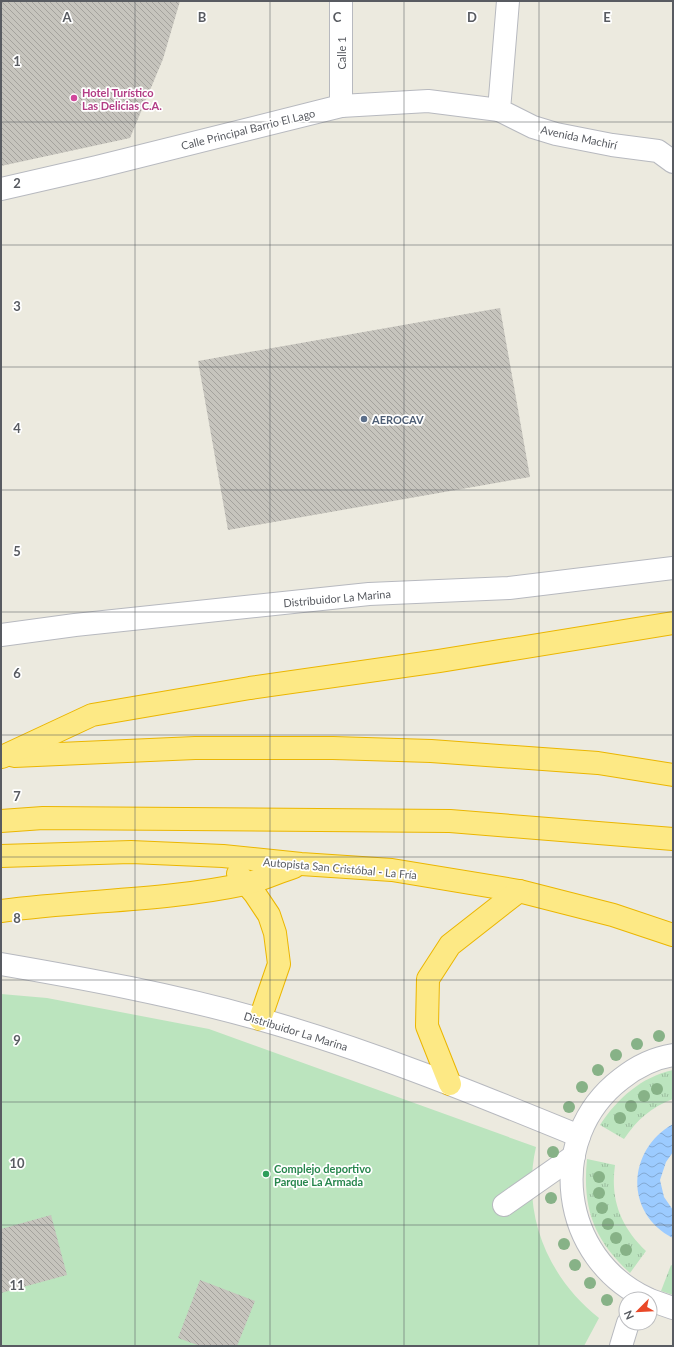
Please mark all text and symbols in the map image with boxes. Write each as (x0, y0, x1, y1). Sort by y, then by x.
text: A (61, 9, 72, 25)
text: B (198, 9, 207, 25)
text: C (333, 9, 342, 25)
text: D (467, 9, 477, 25)
text: E (603, 9, 611, 25)
street label: Calle 1 (335, 36, 348, 70)
text: 1 (13, 53, 21, 69)
place label: Hotel Turístico Las Delicias C.A. (82, 86, 162, 112)
marker: Hotel Turístico Las Delicias C.A. (69, 93, 79, 103)
street label: Calle Principal Barrio El Lago (180, 106, 316, 152)
street label: Avenida Machirí (540, 123, 619, 152)
text: 2 (13, 175, 21, 191)
text: 3 (13, 298, 21, 314)
place label: AEROCAV (371, 413, 424, 426)
marker: AEROCAV (359, 414, 369, 424)
text: 4 (13, 420, 21, 436)
text: 5 (13, 543, 21, 559)
street label: Distribuidor La Marina (283, 587, 391, 609)
text: 6 (13, 665, 21, 681)
text: 7 (13, 788, 21, 804)
street label: Autopista San Cristóbal - La Fría (263, 855, 417, 881)
text: 8 (13, 910, 21, 926)
street label: Distribuidor La Marina (243, 1009, 349, 1053)
text: 9 (13, 1032, 21, 1048)
text: 10 (9, 1155, 25, 1171)
place label: Complejo deportivo Parque La Armada (274, 1162, 371, 1188)
marker: Complejo deportivo Parque La Armada (261, 1169, 271, 1179)
text: 11 (9, 1277, 25, 1293)
north arrow (618, 1291, 658, 1331)
text: N (621, 1309, 636, 1322)

